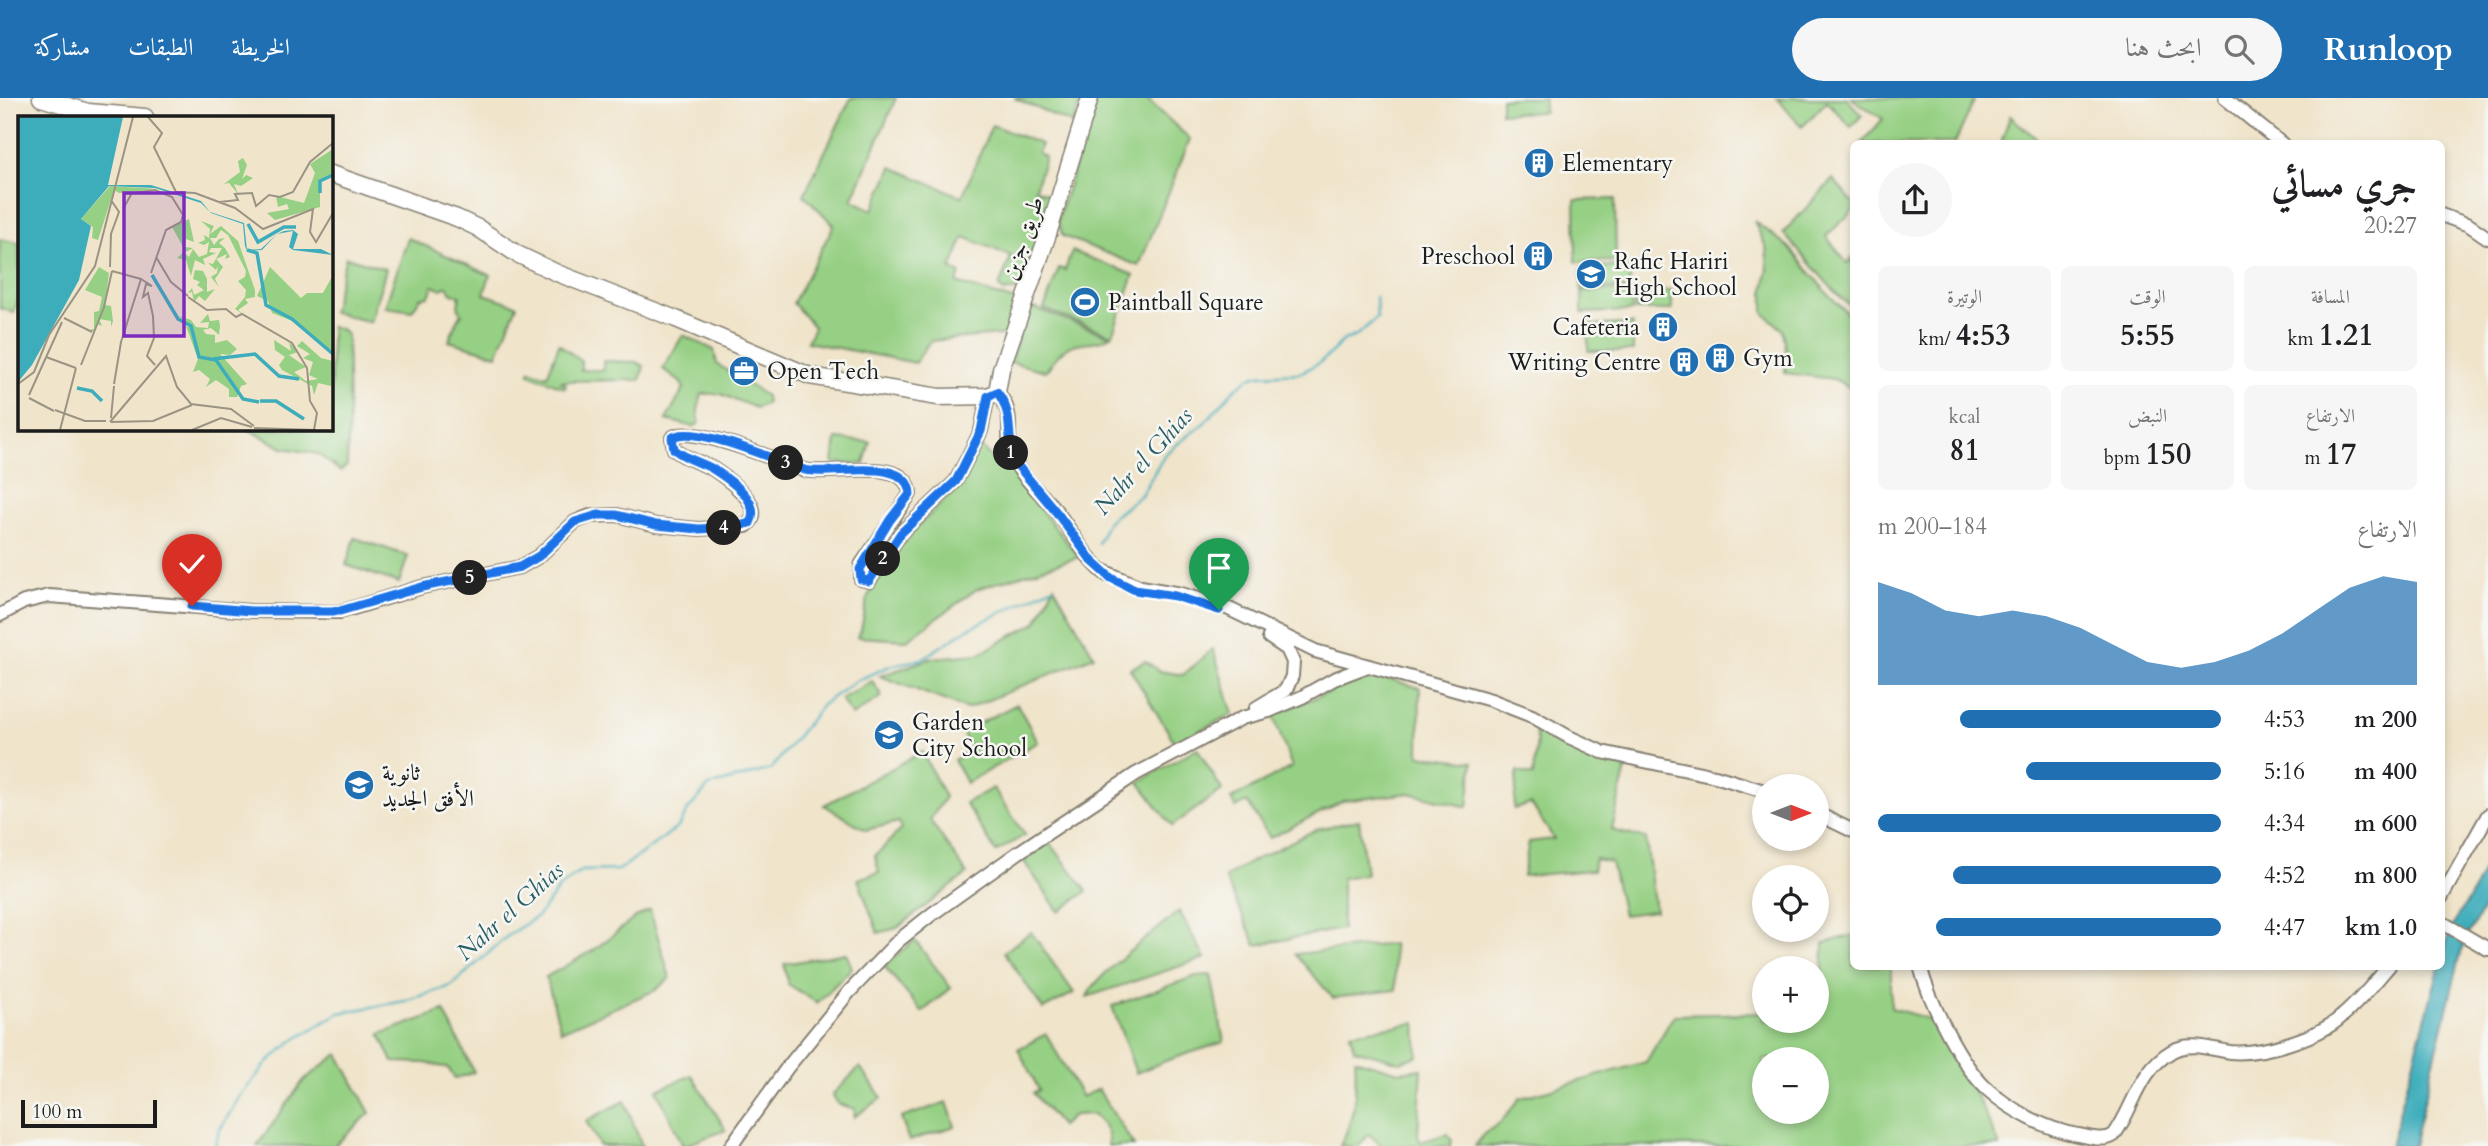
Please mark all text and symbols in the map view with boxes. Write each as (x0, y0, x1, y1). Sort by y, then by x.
search box (1792, 18, 2282, 81)
text: Runloop (2324, 27, 2453, 72)
text: ابحث هنا (2125, 30, 2202, 65)
icon: search (2220, 30, 2258, 68)
text: مشاركة (35, 31, 90, 64)
text: الطبقات (128, 31, 194, 64)
text: الخريطة (232, 31, 290, 64)
inset map (18, 116, 332, 430)
building icon: Elementary (1522, 146, 1556, 180)
place label: Elementary (1562, 148, 1673, 179)
text: جري مسائي (2271, 158, 2417, 210)
button: share (1878, 163, 1952, 237)
street label: طريق جزين (994, 192, 1051, 284)
text: 20:27 (2364, 210, 2417, 241)
building icon: Preschool (1521, 239, 1555, 273)
place label: Preschool (1421, 241, 1515, 272)
place label: Rafic Hariri High School (1614, 246, 1737, 303)
school or university icon: Rafic Hariri High School (1574, 257, 1608, 291)
text: الوتيرة (1947, 284, 1982, 310)
text: الوقت (2129, 284, 2166, 310)
text: المسافة (2311, 284, 2350, 310)
sports icon: Paintball Square (1068, 285, 1102, 319)
place label: Paintball Square (1108, 287, 1264, 318)
building icon: Cafeteria (1646, 310, 1680, 344)
place label: Cafeteria (1553, 312, 1640, 343)
text: 4:53 (1956, 315, 2011, 356)
text: 5:55 (2120, 315, 2175, 356)
text: 1.21 (2319, 315, 2374, 356)
text: /km (1918, 326, 1956, 352)
text: km (2287, 326, 2319, 352)
building icon: Gym (1703, 341, 1737, 375)
place label: Gym (1743, 343, 1793, 374)
building icon: Writing Centre (1667, 345, 1701, 379)
place label: Writing Centre (1507, 347, 1661, 378)
office icon: Open Tech (727, 354, 761, 388)
place label: Open Tech (767, 356, 880, 387)
water label: Nahr el Ghias (1086, 400, 1201, 522)
text: النبض (2128, 403, 2167, 429)
text: الارتفاع (2306, 403, 2355, 429)
text: kcal (1949, 404, 1980, 430)
text: 81 (1949, 430, 1980, 471)
text: 150 (2145, 434, 2191, 475)
text: 17 (2326, 434, 2356, 475)
pin: 1 (993, 436, 1028, 470)
text: 1 (1006, 439, 1015, 465)
text: bpm (2104, 445, 2145, 471)
text: m (2305, 445, 2326, 471)
pin: 3 (768, 446, 804, 480)
text: 3 (781, 449, 790, 475)
pin: 4 (706, 510, 742, 546)
text: 184–200 m (1878, 511, 1987, 542)
text: 4 (719, 514, 728, 540)
text: الارتفاع (2357, 514, 2417, 545)
pin (162, 534, 222, 606)
pin (1189, 538, 1249, 610)
pin: 2 (866, 542, 900, 576)
icon: check (173, 545, 211, 583)
text: 2 (878, 545, 887, 571)
icon: arrive (1200, 549, 1238, 587)
pin: 5 (452, 560, 488, 596)
text: 5 (465, 564, 474, 590)
text: 4:53 (2264, 704, 2305, 735)
text: 200 m (2354, 704, 2417, 735)
place label: Garden City School (912, 707, 1027, 764)
school or university icon: Garden City School (872, 718, 906, 752)
text: 5:16 (2264, 756, 2305, 787)
text: 400 m (2354, 756, 2417, 787)
place label: ثانوية الأفق الجديد (382, 757, 474, 814)
school or university icon: ثانوية الأفق الجديد (342, 768, 376, 802)
north arrow (1752, 774, 1829, 850)
map controls (1752, 774, 1829, 1124)
text: 4:34 (2264, 808, 2305, 839)
text: 600 m (2354, 808, 2417, 839)
water label: Nahr el Ghias (449, 854, 571, 969)
text: 4:52 (2264, 860, 2305, 891)
text: 800 m (2354, 860, 2417, 891)
button: locate (1752, 865, 1829, 942)
text: 4:47 (2264, 912, 2305, 943)
text: 1.0 km (2345, 912, 2417, 943)
button: + (1752, 956, 1829, 1033)
button: − (1752, 1047, 1829, 1124)
scale bar (21, 1097, 158, 1129)
text: 100 m (32, 1099, 82, 1125)

